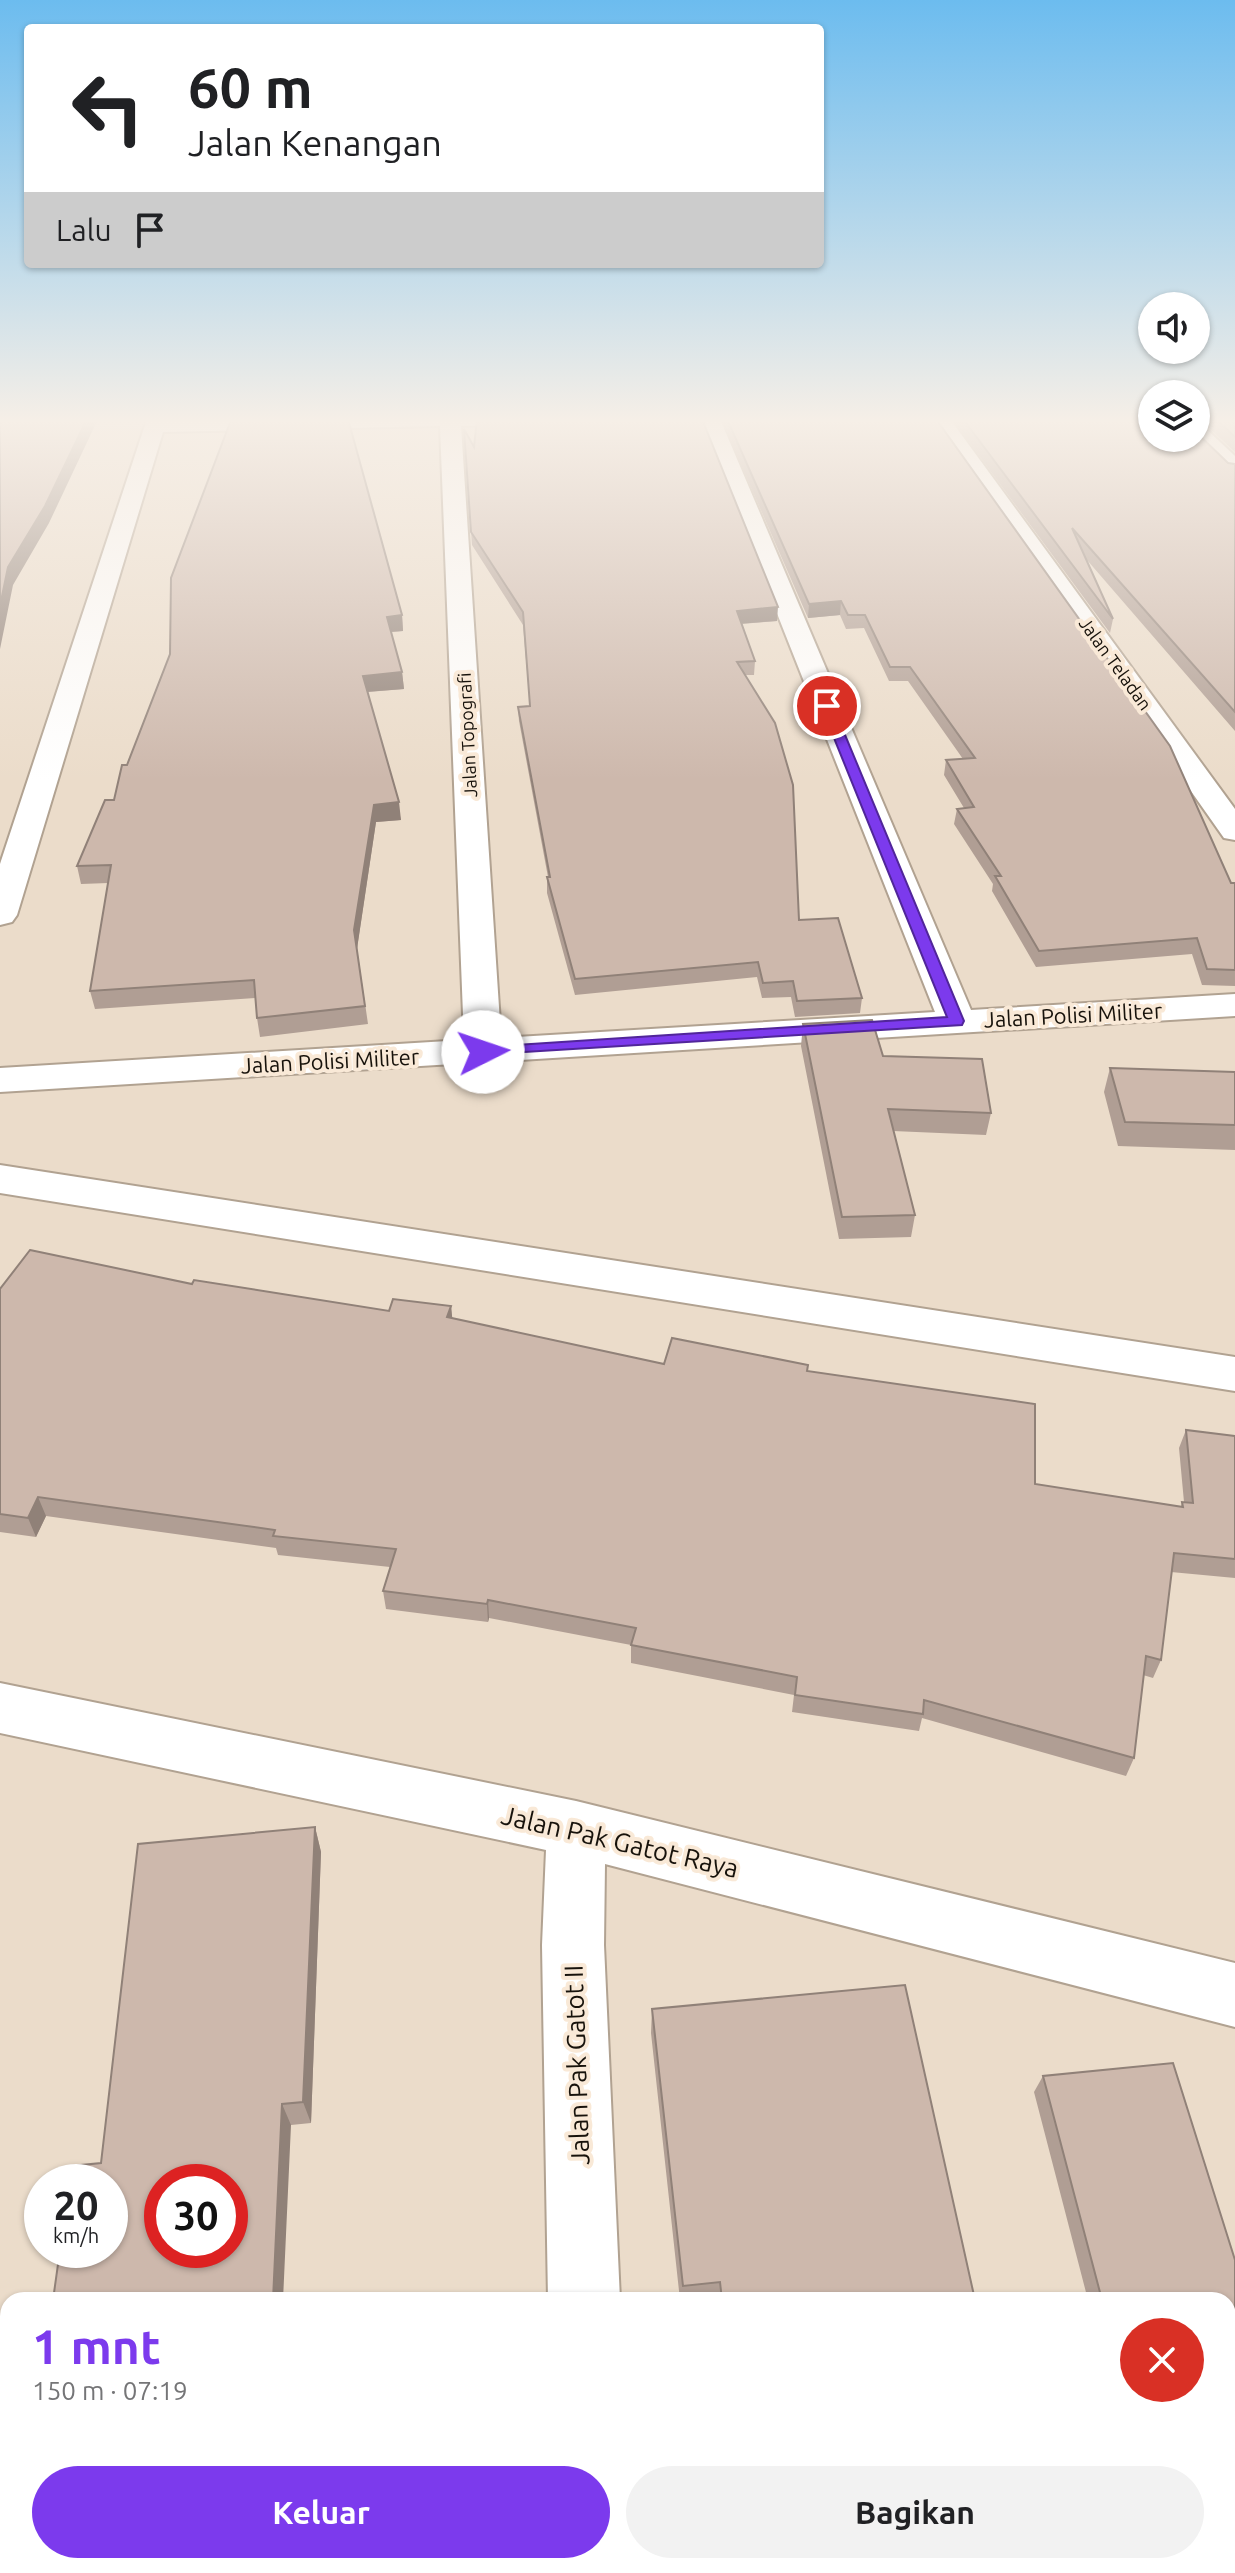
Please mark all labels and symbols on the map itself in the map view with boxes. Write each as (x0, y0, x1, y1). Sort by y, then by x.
street label: Jalan Teladan (1075, 613, 1156, 714)
street label: Jalan Topografi (454, 672, 480, 798)
pin (793, 672, 861, 740)
street label: Jalan Polisi Militer (983, 997, 1163, 1032)
position arrow (441, 1010, 525, 1094)
street label: Jalan Polisi Militer (240, 1043, 420, 1078)
street label: Jalan Pak Gatot Raya (499, 1800, 741, 1883)
street label: Jalan Pak Gatot II (559, 1964, 594, 2166)
speed limit sign: 30 (144, 2164, 248, 2268)

